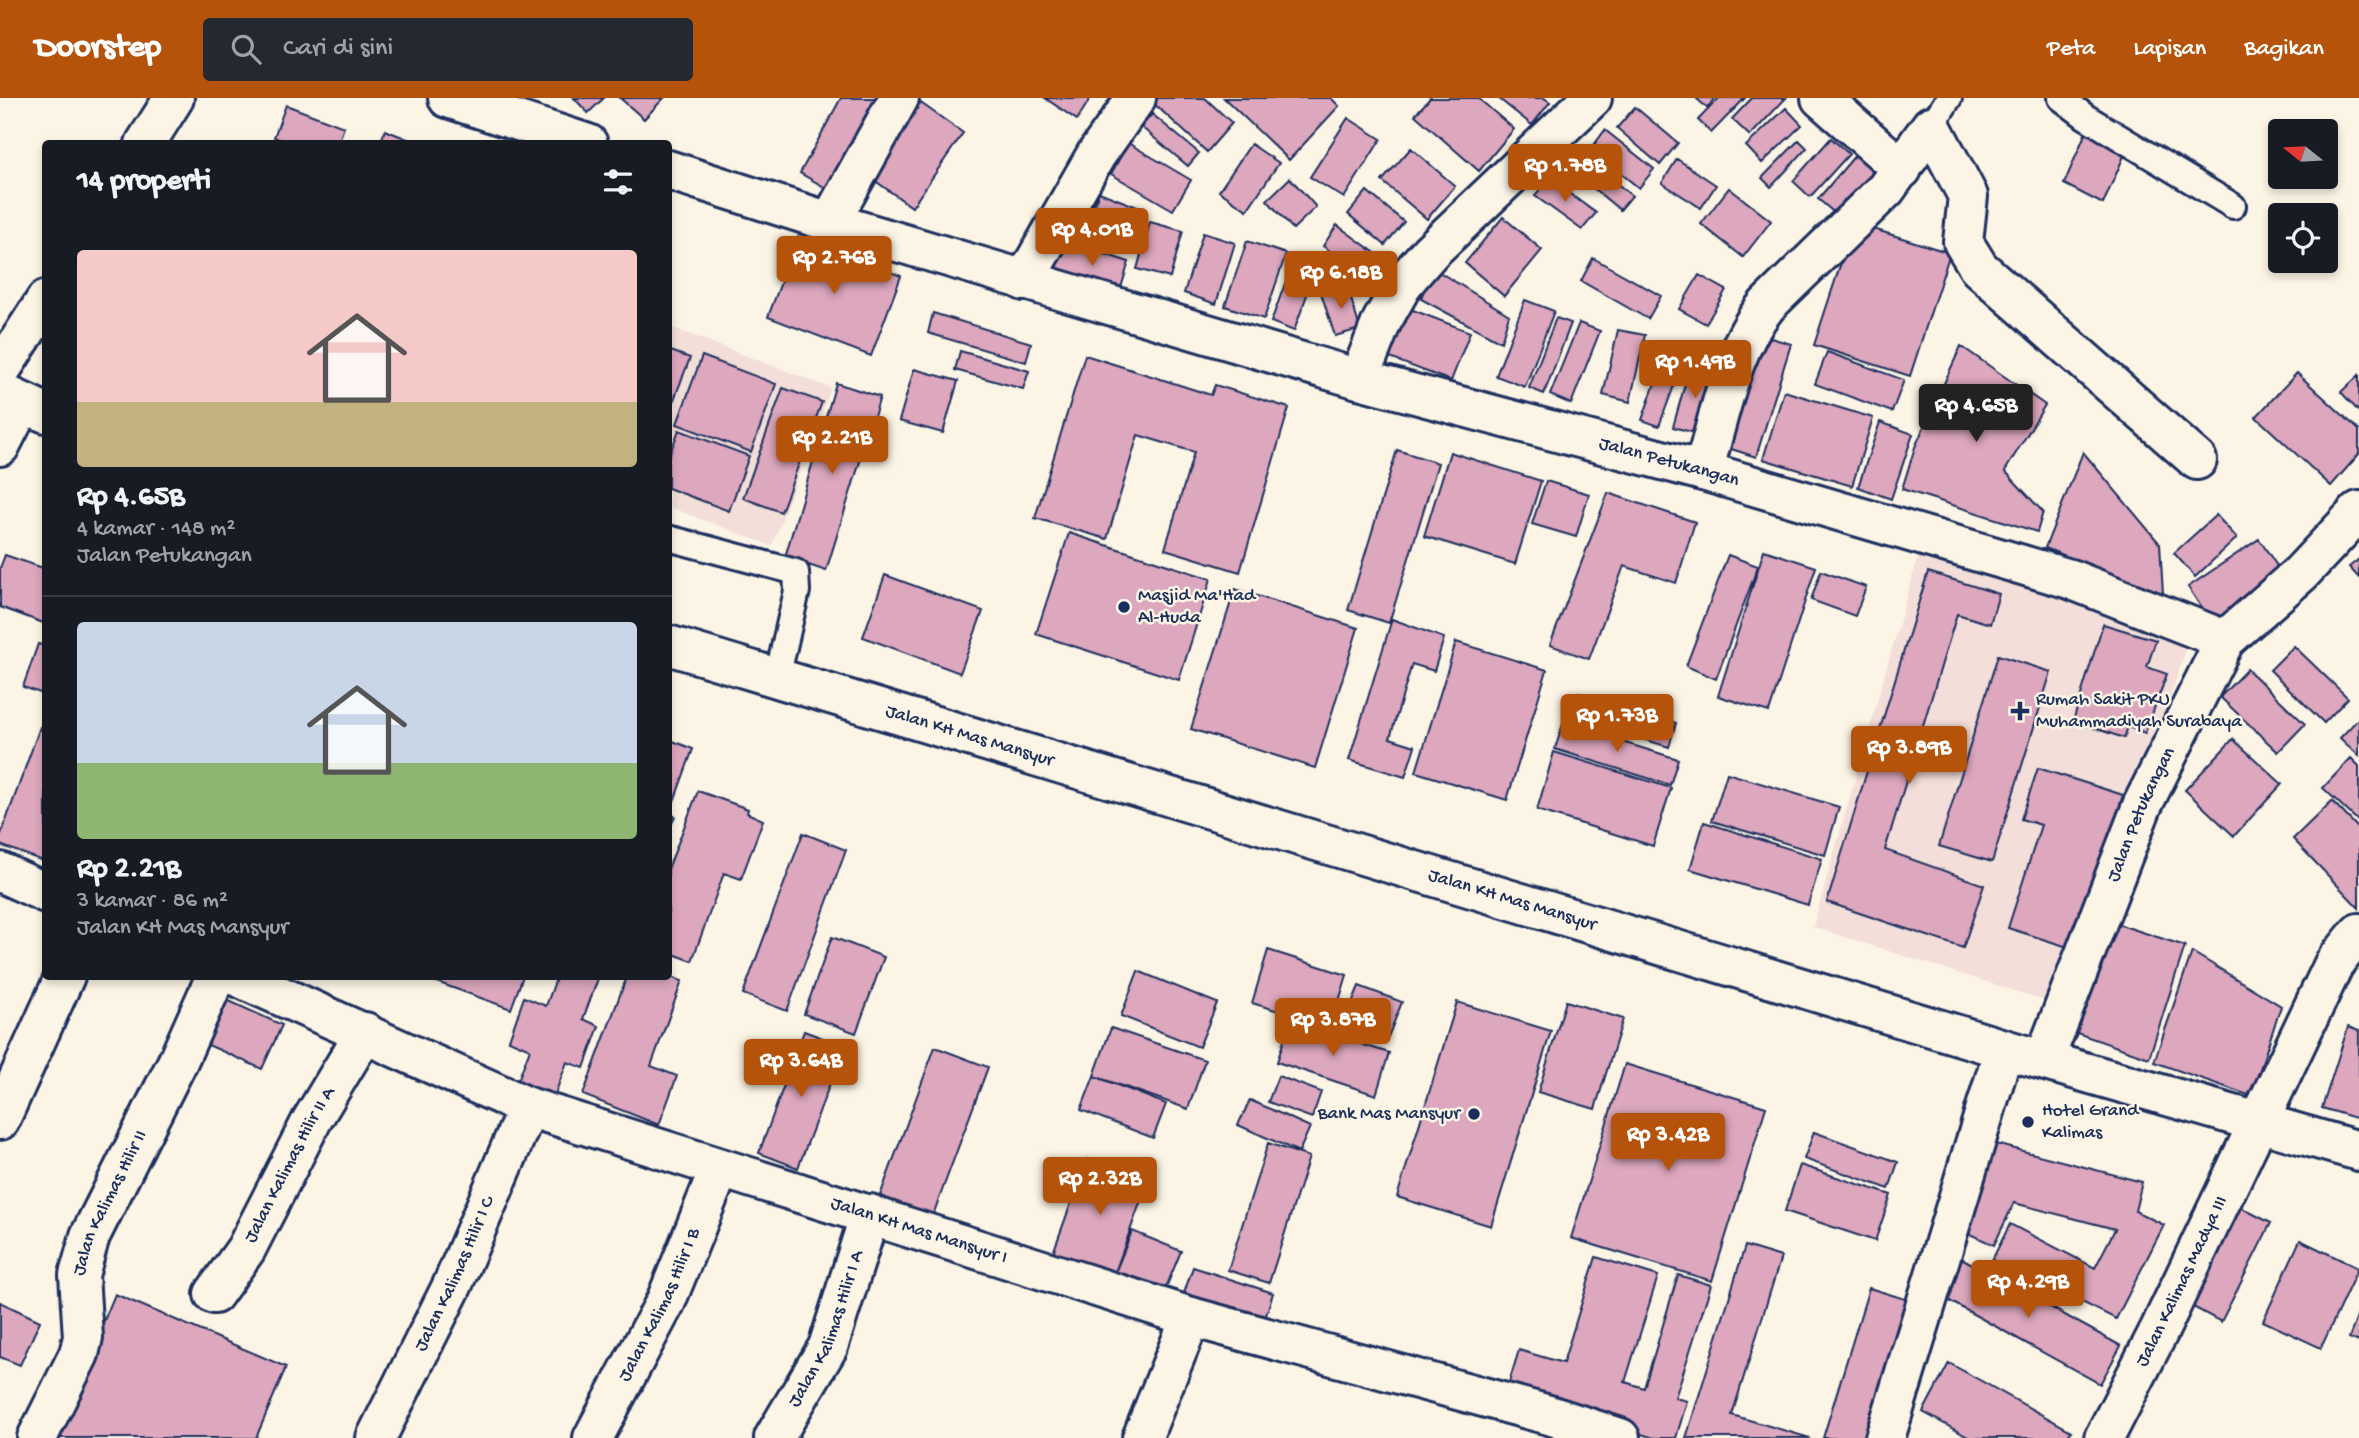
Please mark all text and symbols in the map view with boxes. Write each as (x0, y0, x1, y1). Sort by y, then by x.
search box (203, 18, 693, 81)
text: Doorstep (35, 30, 161, 68)
icon: search (227, 30, 265, 68)
text: Cari di sini (283, 34, 393, 65)
text: Peta (2047, 35, 2095, 64)
text: Lapisan (2133, 35, 2206, 64)
text: Bagikan (2244, 35, 2324, 64)
north arrow (2268, 119, 2338, 189)
map controls (2268, 119, 2338, 273)
pin: Rp 1.78B (1493, 144, 1637, 204)
text: Rp 1.78B (1524, 153, 1606, 180)
icon: filters (599, 163, 637, 201)
text: 14 properti (77, 165, 211, 200)
button: locate (2268, 203, 2338, 273)
pin: Rp 4.01B (1020, 208, 1164, 268)
text: Rp 4.01B (1051, 217, 1133, 244)
pin: Rp 2.76B (762, 236, 906, 296)
text: Rp 2.76B (793, 245, 875, 272)
pin: Rp 6.18B (1269, 252, 1413, 311)
text: Rp 6.18B (1300, 260, 1382, 287)
icon: home (294, 295, 420, 421)
pin: Rp 1.49B (1623, 341, 1767, 400)
text: Rp 1.49B (1655, 349, 1735, 376)
pin: Rp 4.65B (1904, 384, 2048, 444)
text: Rp 4.65B (1935, 393, 2017, 420)
pin: Rp 2.21B (760, 416, 904, 476)
text: Rp 2.21B (792, 425, 872, 452)
street label: Jalan Petukangan (1596, 432, 1742, 493)
text: Rp 4.65B (77, 481, 185, 516)
text: 4 kamar · 148 m² (77, 516, 235, 543)
text: Jalan Petukangan (77, 543, 252, 570)
place label: Masjid Ma'Had Al-Huda (1138, 585, 1257, 630)
marker: Masjid Ma'Had Al-Huda (1116, 599, 1132, 615)
icon: home (294, 667, 420, 793)
place label: Rumah Sakit PKU Muhammadiyah Surabaya (2036, 689, 2243, 734)
pin: Rp 1.73B (1545, 694, 1689, 754)
street label: Jalan KH Mas Mansyur (883, 700, 1059, 773)
marker: Rumah Sakit PKU Muhammadiyah Surabaya (2010, 701, 2030, 721)
text: Rp 1.73B (1577, 703, 1657, 730)
pin: Rp 3.89B (1837, 726, 1981, 786)
text: Rp 3.89B (1867, 735, 1951, 762)
street label: Jalan Petukangan (2102, 744, 2181, 885)
text: Rp 2.21B (77, 853, 181, 888)
street label: Jalan KH Mas Mansyur (1425, 864, 1601, 937)
text: 3 kamar · 86 m² (77, 888, 228, 915)
text: Jalan KH Mas Mansyur (77, 915, 288, 942)
pin: Rp 3.87B (1261, 998, 1405, 1058)
text: Rp 3.87B (1291, 1007, 1375, 1034)
pin: Rp 3.64B (729, 1040, 873, 1099)
text: Rp 3.64B (760, 1048, 842, 1075)
street label: Jalan Kalimas Hilir II A (239, 1081, 342, 1247)
place label: Hotel Grand Kalimas (2042, 1100, 2140, 1145)
place label: Bank Mas Mansyur (1317, 1103, 1462, 1126)
marker: Bank Mas Mansyur (1466, 1106, 1482, 1122)
pin: Rp 3.42B (1596, 1114, 1740, 1173)
marker: Hotel Grand Kalimas (2020, 1114, 2036, 1130)
text: Rp 3.42B (1627, 1122, 1709, 1149)
street label: Jalan Kalimas Hilir II (68, 1127, 153, 1278)
pin: Rp 2.32B (1028, 1158, 1172, 1217)
text: Rp 2.32B (1059, 1166, 1141, 1193)
street label: Jalan Kalimas Hilir I C (410, 1192, 501, 1355)
street label: Jalan KH Mas Mansyur I (828, 1192, 1010, 1270)
street label: Jalan Kalimas Madya III (2131, 1192, 2233, 1371)
street label: Jalan Kalimas Hilir I B (614, 1224, 706, 1386)
street label: Jalan Kalimas Hilir I A (783, 1246, 870, 1411)
pin: Rp 4.29B (1956, 1260, 2100, 1320)
text: Rp 4.29B (1987, 1269, 2069, 1296)

